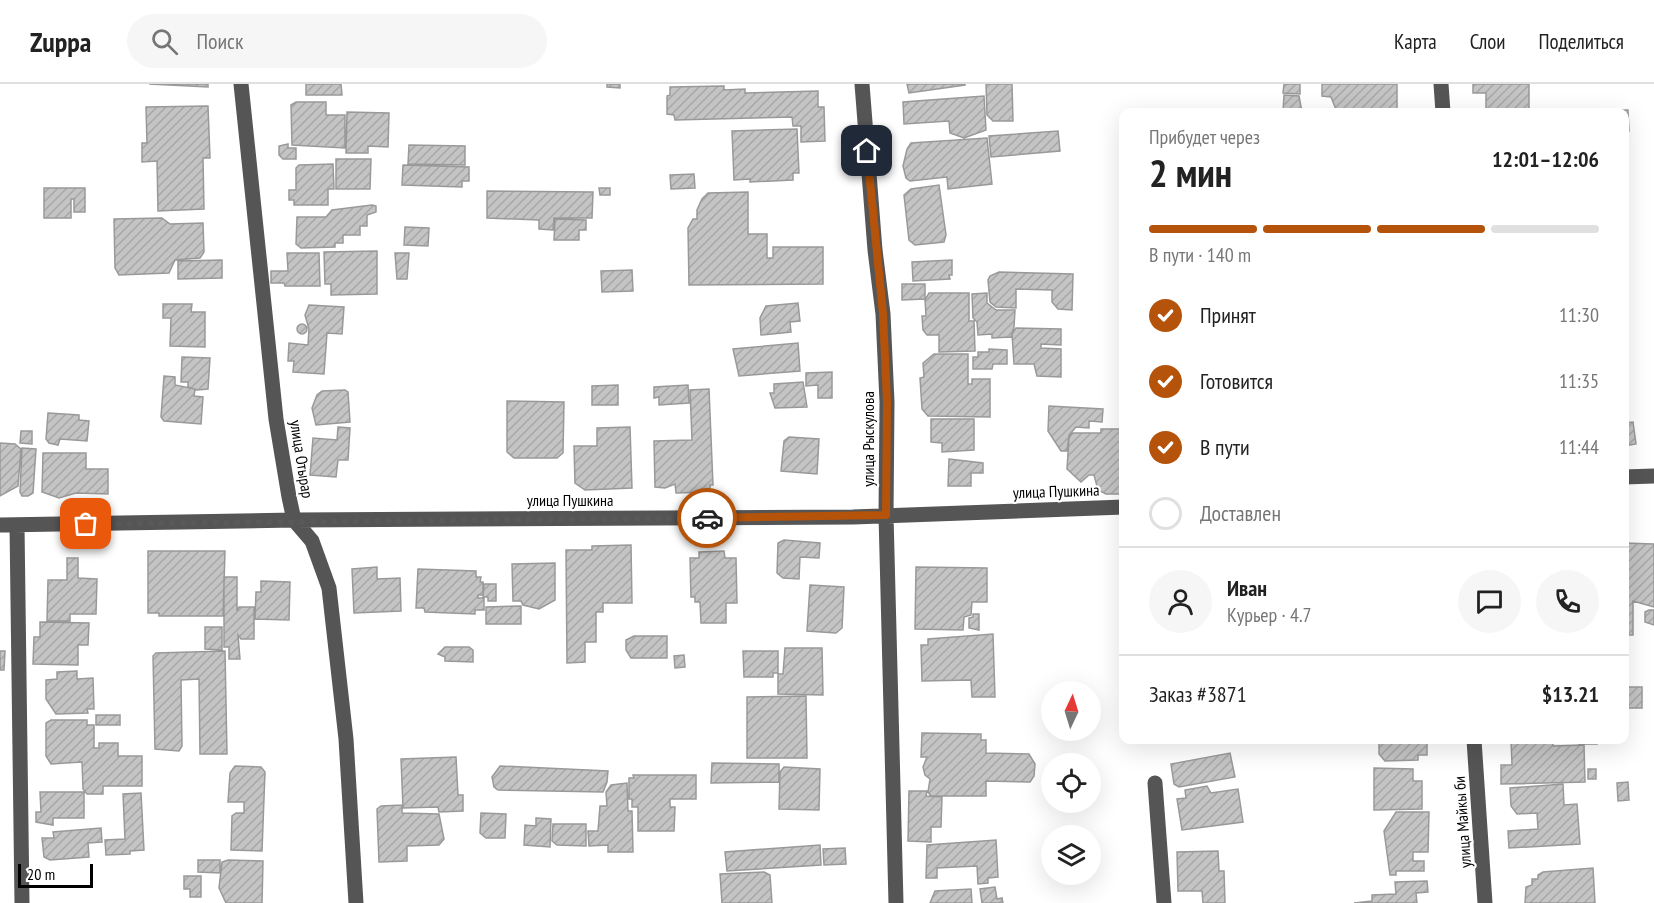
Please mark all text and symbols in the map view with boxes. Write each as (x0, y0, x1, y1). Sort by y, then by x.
search box (127, 14, 547, 68)
text: Zuppa (30, 23, 91, 60)
icon: search (148, 25, 181, 58)
text: Поиск (196, 27, 243, 55)
text: Карта (1394, 28, 1437, 55)
text: Слои (1470, 28, 1505, 55)
text: Поделиться (1538, 28, 1624, 55)
text: Прибудет через (1149, 124, 1260, 150)
pin (841, 125, 892, 176)
icon: home (850, 134, 883, 167)
text: 12:01–12:06 (1492, 145, 1599, 173)
text: 2 мин (1149, 147, 1232, 198)
text: В пути · 140 m (1149, 242, 1251, 268)
icon: check (1149, 299, 1182, 332)
text: Принят (1200, 301, 1256, 329)
text: 11:30 (1559, 302, 1599, 328)
icon: check (1149, 365, 1182, 398)
text: Готовится (1200, 367, 1273, 395)
text: 11:35 (1559, 368, 1599, 394)
street label: улица Рыскулова (858, 391, 878, 487)
street label: улица Отырар (286, 418, 318, 500)
icon: check (1149, 431, 1182, 464)
text: В пути (1200, 433, 1250, 461)
text: 11:44 (1559, 434, 1599, 460)
street label: улица Пушкина (1012, 479, 1100, 503)
courier (677, 488, 737, 548)
street label: улица Пушкина (527, 490, 613, 510)
pin (60, 498, 111, 549)
text: Доставлен (1200, 499, 1281, 527)
icon: car (691, 502, 724, 535)
icon: bag (69, 507, 102, 540)
button: person (1149, 570, 1212, 633)
button: chat (1458, 570, 1521, 633)
button: phone (1536, 570, 1599, 633)
text: Иван (1227, 574, 1267, 602)
text: Курьер · 4.7 (1227, 602, 1312, 628)
text: Заказ #3871 (1149, 680, 1247, 708)
text: $13.21 (1542, 680, 1599, 708)
north arrow (1041, 681, 1101, 741)
map controls (1041, 681, 1101, 885)
button: locate (1041, 753, 1101, 813)
street label: улица Майкы би (1449, 775, 1475, 869)
button: layers (1041, 825, 1101, 885)
scale bar (18, 861, 93, 888)
text: 20 m (27, 864, 55, 884)

